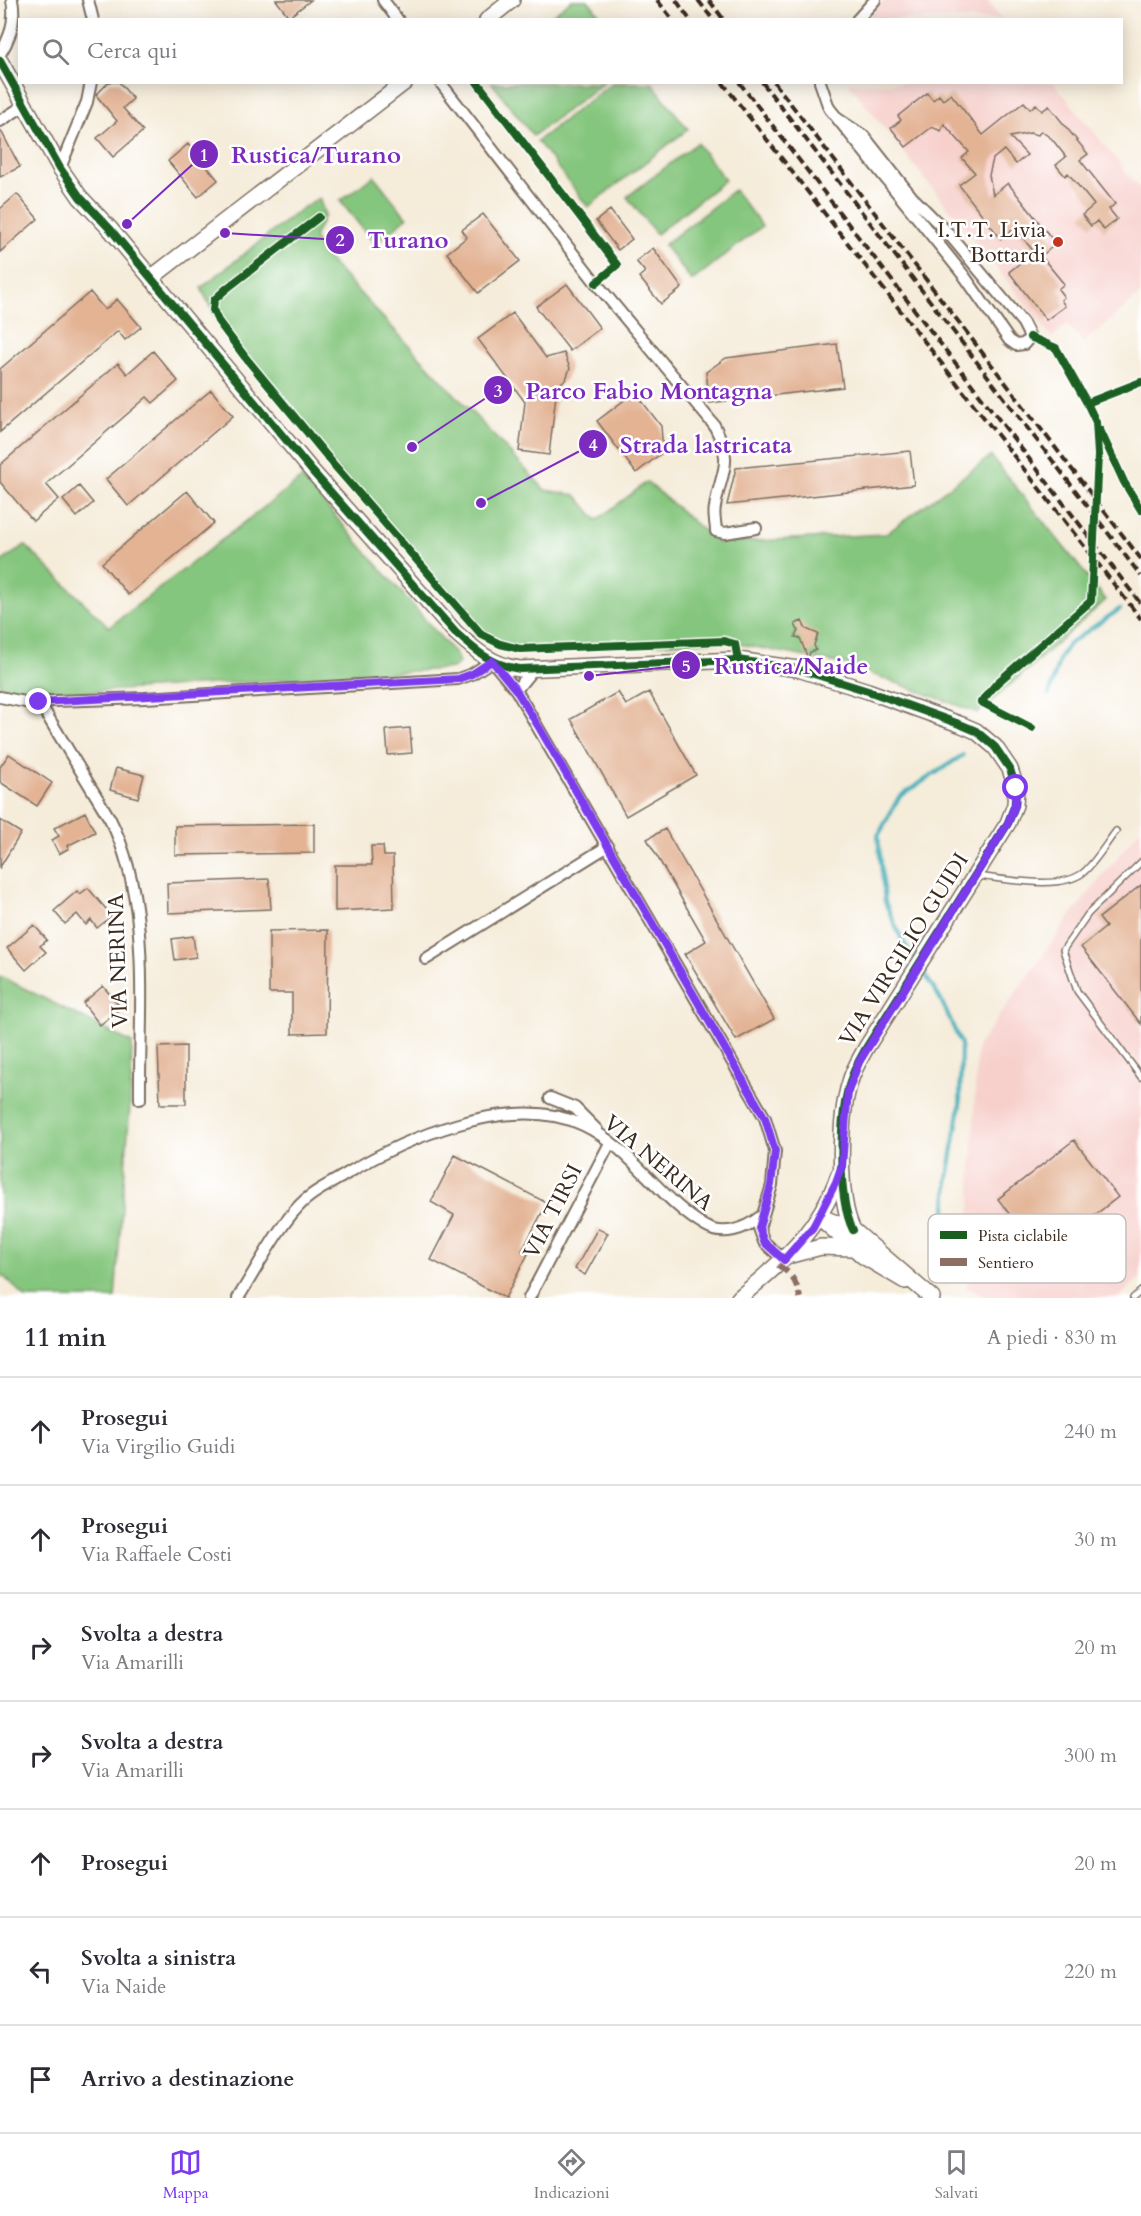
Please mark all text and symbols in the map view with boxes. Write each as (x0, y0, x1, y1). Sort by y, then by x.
search box (18, 18, 1123, 84)
icon: search (39, 35, 72, 68)
text: Cerca qui (87, 36, 177, 66)
callout: Rustica/Turano (189, 133, 413, 175)
text: Rustica/Turano (231, 139, 401, 172)
text: 1 (199, 143, 209, 168)
place label: I.T.T. Livia Bottardi (937, 215, 1046, 270)
callout: Turano (325, 219, 461, 261)
text: Turano (367, 224, 449, 257)
text: 2 (335, 228, 345, 253)
marker: I.T.T. Livia Bottardi (1051, 235, 1065, 249)
callout: Parco Fabio Montagna (483, 369, 785, 411)
text: Parco Fabio Montagna (525, 375, 773, 408)
text: 3 (493, 379, 503, 404)
callout: Strada lastricata (578, 423, 804, 465)
text: Strada lastricata (620, 429, 792, 462)
text: 4 (588, 433, 598, 458)
callout: Rustica/Naide (671, 644, 880, 686)
text: Rustica/Naide (714, 650, 868, 683)
text: 5 (681, 654, 691, 679)
route end (25, 688, 51, 714)
route start (1002, 774, 1028, 800)
street label: VIA VIRGILIO GUIDI (832, 847, 976, 1052)
street label: VIA NERINA (101, 893, 135, 1029)
street label: VIA NERINA (597, 1108, 720, 1218)
street label: VIA TIRSI (516, 1159, 590, 1264)
legend (928, 1214, 1126, 1283)
text: Pista ciclabile (978, 1225, 1068, 1247)
text: Sentiero (978, 1252, 1034, 1274)
text: 11 min (24, 1320, 107, 1355)
text: A piedi · 830 m (987, 1324, 1117, 1351)
text: Prosegui (81, 1403, 168, 1433)
icon: ahead (24, 1415, 57, 1448)
text: 240 m (1064, 1418, 1117, 1445)
text: Via Virgilio Guidi (81, 1433, 235, 1460)
text: Prosegui (81, 1511, 168, 1541)
icon: ahead (24, 1523, 57, 1556)
text: 30 m (1074, 1526, 1117, 1553)
text: Via Raffaele Costi (81, 1541, 232, 1568)
text: Svolta a destra (81, 1619, 223, 1649)
icon: right (24, 1631, 57, 1664)
text: 20 m (1074, 1634, 1117, 1661)
text: Via Amarilli (81, 1649, 184, 1676)
text: Svolta a destra (81, 1727, 223, 1757)
icon: right (24, 1739, 57, 1772)
text: 300 m (1064, 1742, 1117, 1769)
text: Via Amarilli (81, 1757, 184, 1784)
icon: ahead (24, 1847, 57, 1880)
text: Prosegui (81, 1848, 168, 1878)
text: 20 m (1074, 1850, 1117, 1877)
text: Svolta a sinistra (81, 1943, 236, 1973)
icon: left (24, 1955, 57, 1988)
text: 220 m (1064, 1958, 1117, 1985)
text: Via Naide (81, 1973, 166, 2000)
icon: arrive (24, 2063, 57, 2096)
text: Arrivo a destinazione (81, 2064, 294, 2094)
tab: Mappa (163, 2146, 209, 2204)
tab: Indicazioni (534, 2146, 610, 2204)
tab: Salvati (935, 2146, 978, 2204)

